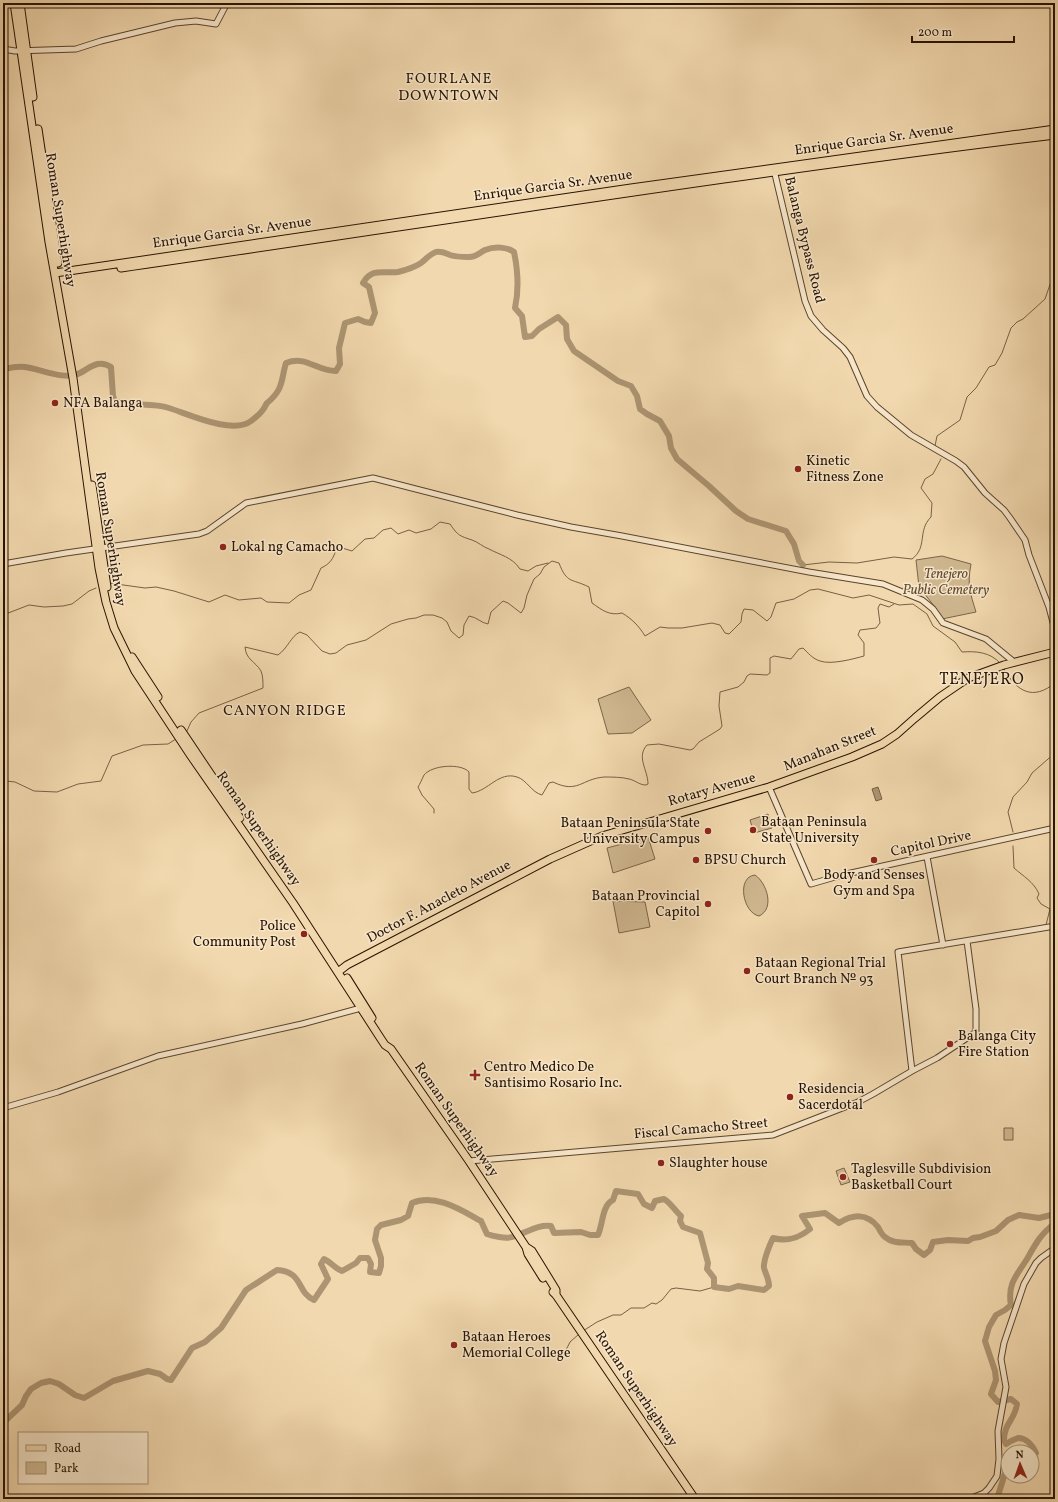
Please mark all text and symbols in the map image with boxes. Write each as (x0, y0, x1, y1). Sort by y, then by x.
scale bar (912, 18, 1014, 44)
text: 200 m (918, 25, 952, 41)
district label: FOURLANE DOWNTOWN (398, 69, 500, 107)
street label: Enrique Garcia Sr. Avenue (793, 119, 955, 161)
street label: Roman Superhighway (40, 151, 80, 289)
street label: Enrique Garcia Sr. Avenue (472, 165, 634, 207)
street label: Balanga Bypass Road (779, 175, 829, 305)
street label: Enrique Garcia Sr. Avenue (151, 212, 313, 254)
place label: NFA Balanga (63, 394, 142, 413)
marker: NFA Balanga (50, 398, 60, 408)
place label: Kinetic Fitness Zone (806, 452, 884, 487)
marker: Kinetic Fitness Zone (793, 464, 803, 474)
street label: Roman Superhighway (90, 470, 130, 608)
place label: Lokal ng Camacho (231, 538, 343, 557)
marker: Lokal ng Camacho (218, 542, 228, 552)
park label: Tenejero Public Cemetery (903, 565, 990, 600)
district label: TENEJERO (939, 669, 1025, 691)
district label: CANYON RIDGE (223, 701, 347, 722)
street label: Manahan Street (781, 722, 879, 776)
street label: Roman Superhighway (211, 768, 305, 890)
street label: Rotary Avenue (666, 768, 758, 812)
place label: Bataan Peninsula State University (761, 813, 867, 848)
place label: Bataan Peninsula State University Campus (560, 814, 700, 849)
marker: Bataan Peninsula State University (748, 825, 758, 835)
marker: Bataan Peninsula State University Campus (703, 826, 713, 836)
street label: Capitol Drive (889, 826, 973, 862)
place label: BPSU Church (704, 851, 786, 870)
marker: BPSU Church (691, 855, 701, 865)
marker: Body and Senses Gym and Spa (869, 855, 879, 865)
street label: Doctor F. Anacleto Avenue (364, 856, 515, 948)
place label: Body and Senses Gym and Spa (823, 866, 925, 901)
place label: Bataan Provincial Capitol (592, 887, 700, 922)
marker: Bataan Provincial Capitol (703, 899, 713, 909)
place label: Police Community Post (193, 917, 296, 952)
marker: Police Community Post (299, 929, 309, 939)
place label: Bataan Regional Trial Court Branch № 93 (755, 954, 886, 989)
marker: Bataan Regional Trial Court Branch № 93 (742, 966, 752, 976)
place label: Balanga City Fire Station (958, 1027, 1036, 1062)
marker: Balanga City Fire Station (945, 1039, 955, 1049)
place label: Centro Medico De Santisimo Rosario Inc. (484, 1058, 622, 1093)
street label: Roman Superhighway (409, 1059, 503, 1181)
marker: Centro Medico De Santisimo Rosario Inc. (469, 1069, 481, 1081)
place label: Residencia Sacerdotal (798, 1080, 864, 1115)
marker: Residencia Sacerdotal (785, 1092, 795, 1102)
street label: Fiscal Camacho Street (633, 1114, 769, 1144)
place label: Slaughter house (669, 1154, 768, 1173)
marker: Slaughter house (656, 1158, 666, 1168)
place label: Taglesville Subdivision Basketball Court (851, 1160, 991, 1195)
marker: Taglesville Subdivision Basketball Court (838, 1172, 848, 1182)
street label: Roman Superhighway (590, 1327, 682, 1451)
place label: Bataan Heroes Memorial College (462, 1328, 571, 1363)
marker: Bataan Heroes Memorial College (449, 1340, 459, 1350)
legend (18, 1432, 148, 1484)
text: Road (54, 1441, 81, 1457)
north arrow (1000, 1444, 1040, 1484)
text: N (1015, 1448, 1024, 1463)
text: Park (54, 1461, 79, 1477)

